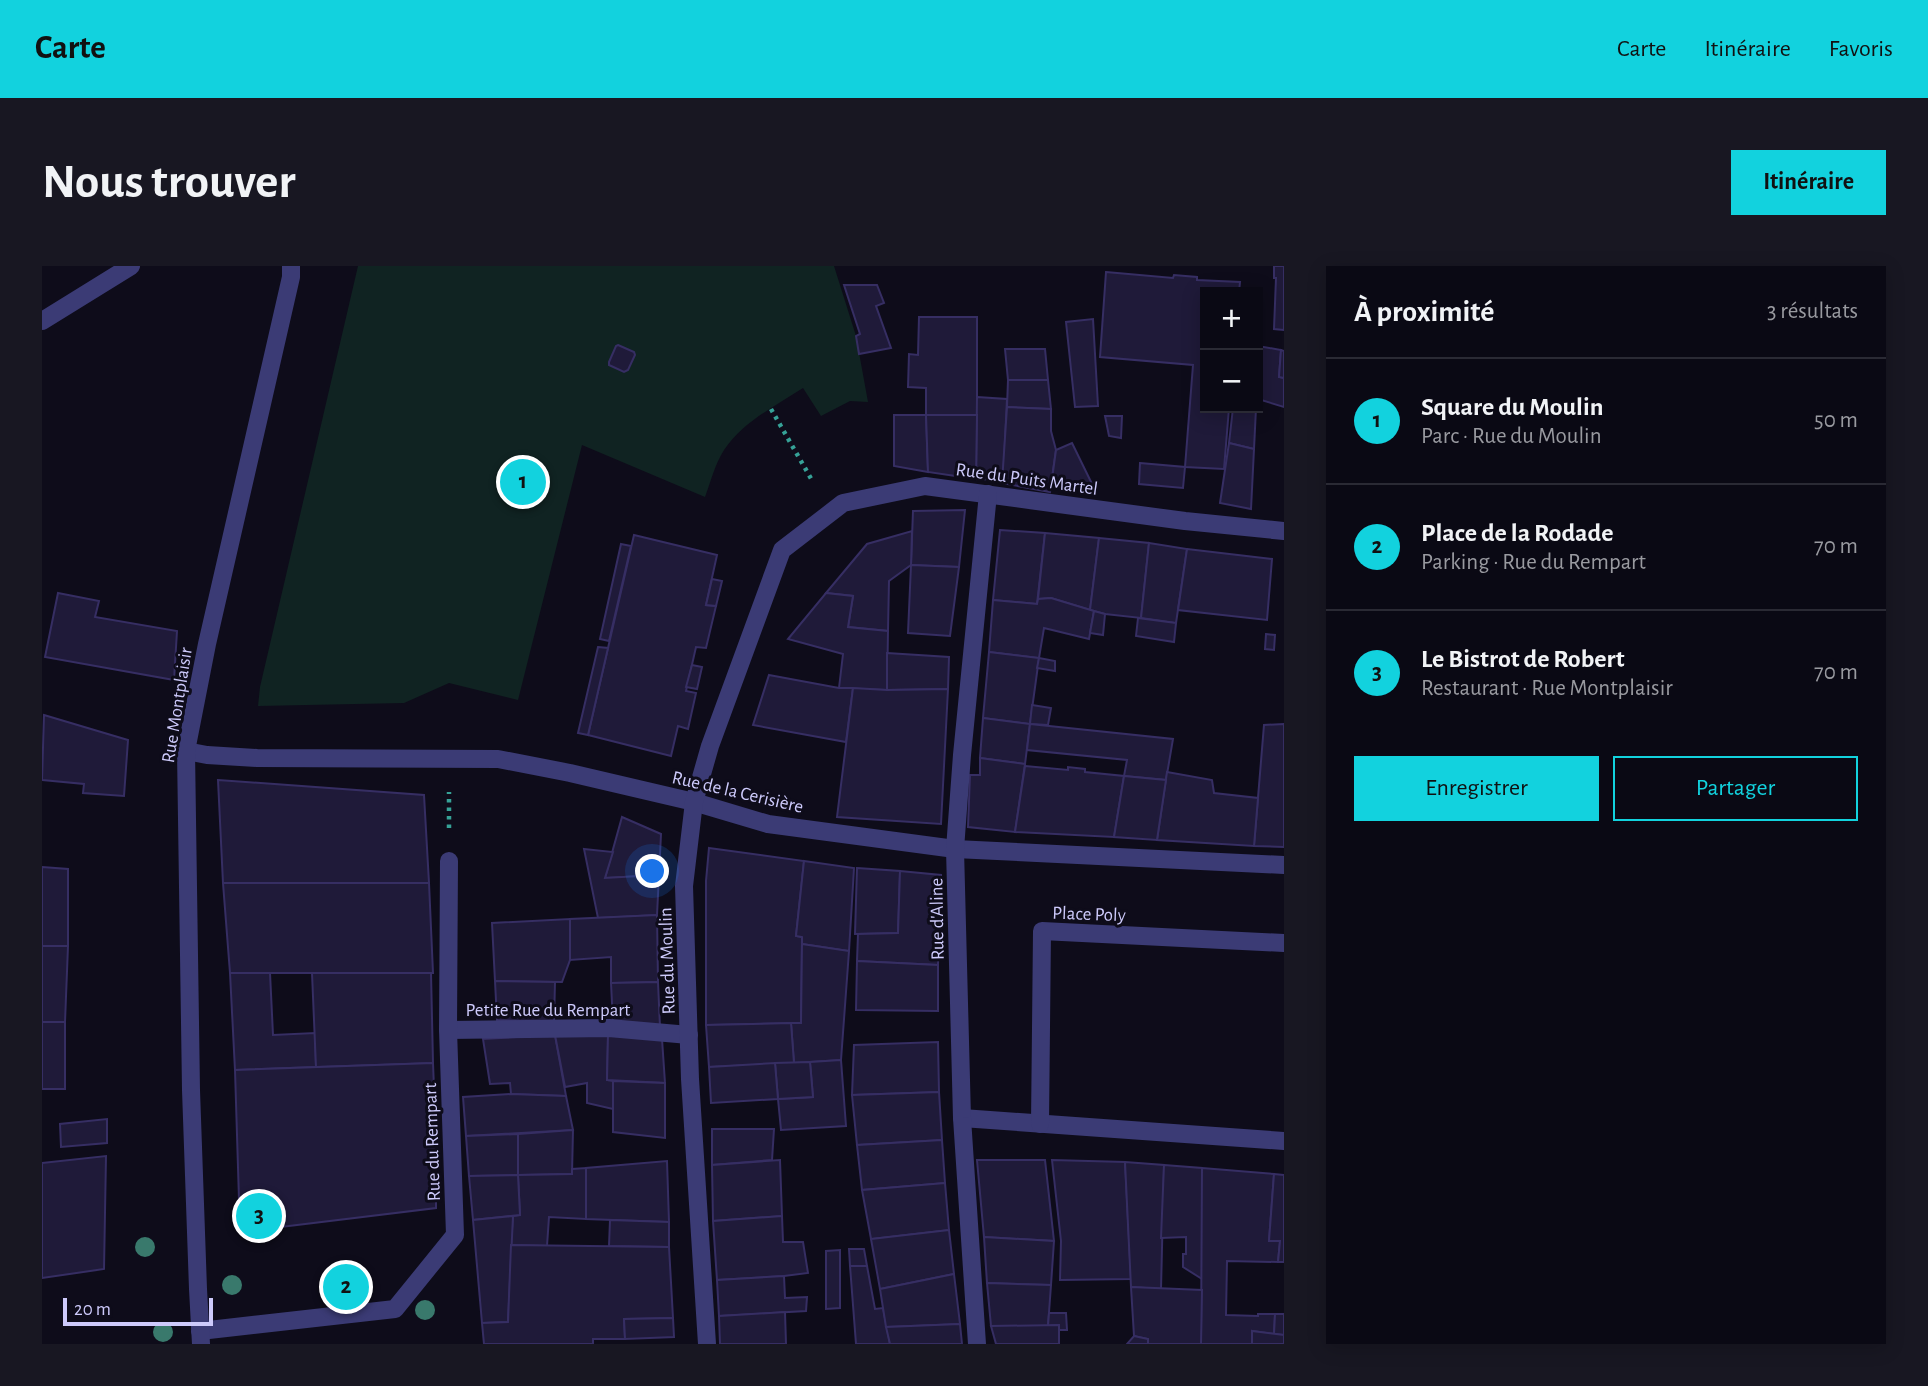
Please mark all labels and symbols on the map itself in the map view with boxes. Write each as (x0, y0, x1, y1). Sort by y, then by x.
pin: 1 (500, 456, 546, 508)
street label: Rue du Puits Martel (955, 460, 1099, 499)
street label: Rue Montplaisir (159, 646, 196, 764)
street label: Rue de la Cerisière (670, 768, 805, 817)
your location (635, 854, 669, 888)
street label: Rue d'Aline (927, 878, 948, 960)
street label: Place Poly (1052, 904, 1126, 925)
street label: Rue du Moulin (656, 907, 679, 1015)
street label: Petite Rue du Rempart (466, 1001, 630, 1020)
street label: Rue du Rempart (421, 1082, 444, 1202)
pin: 3 (236, 1190, 282, 1242)
pin: 2 (323, 1261, 369, 1313)
scale bar (63, 1295, 214, 1327)

